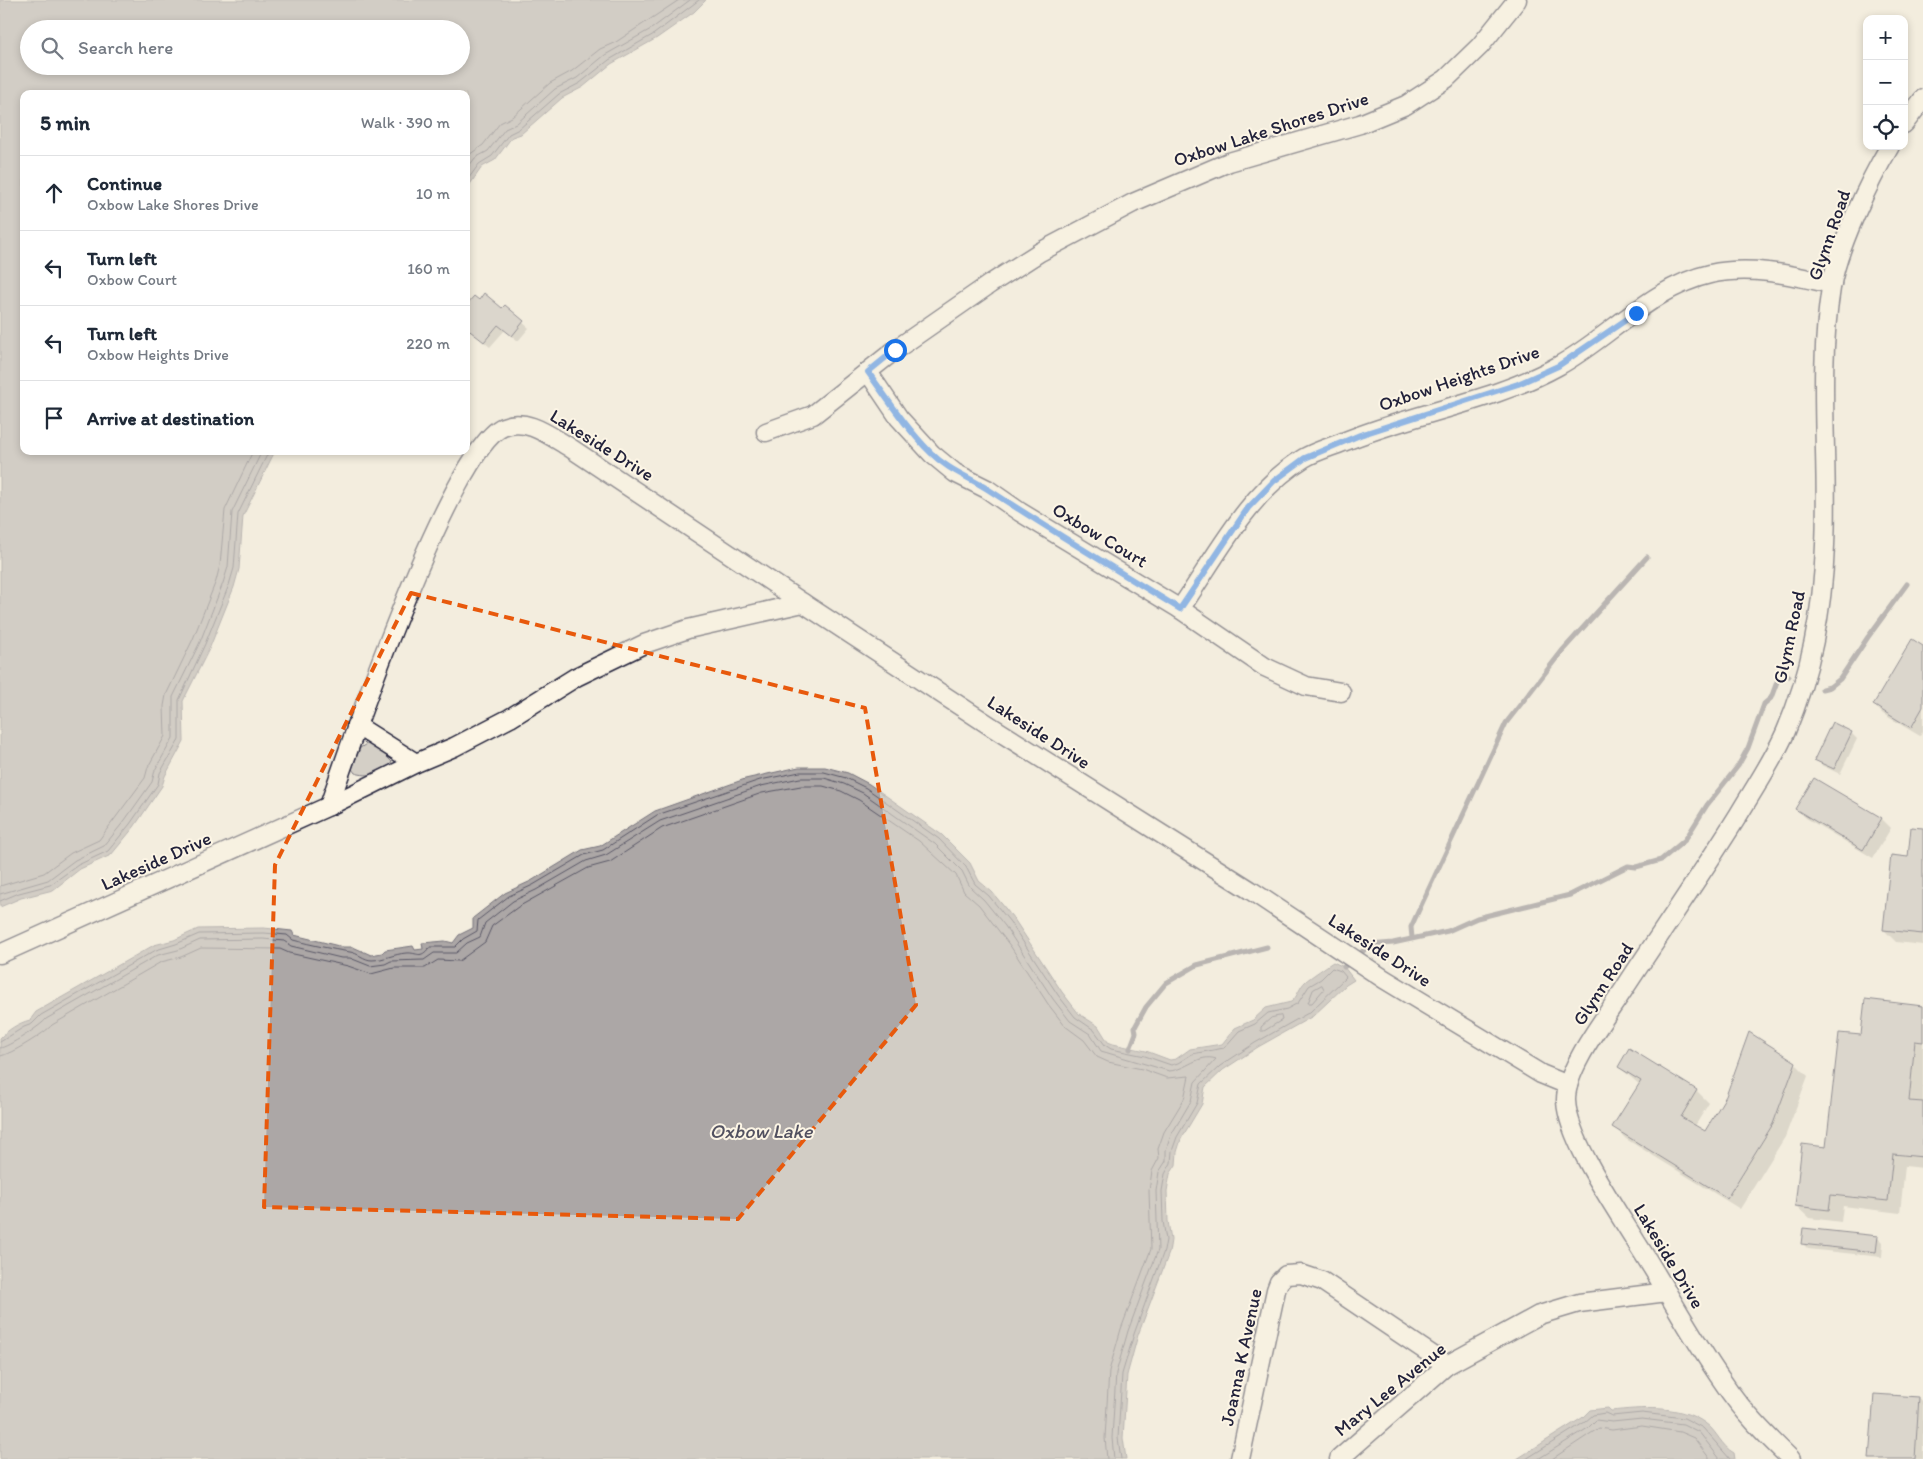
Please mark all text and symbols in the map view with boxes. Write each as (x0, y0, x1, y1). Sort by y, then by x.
map controls (1863, 15, 1908, 150)
button: + (1863, 15, 1908, 60)
search box (20, 20, 470, 75)
icon: search (38, 34, 66, 62)
text: Search here (78, 36, 173, 59)
button: − (1863, 60, 1908, 105)
street label: Oxbow Lake Shores Drive (1170, 87, 1372, 171)
button: locate (1863, 105, 1908, 150)
text: 5 min (40, 110, 90, 135)
text: Walk · 390 m (361, 113, 450, 132)
text: Continue (87, 172, 162, 195)
icon: ahead (40, 179, 68, 207)
text: 10 m (416, 184, 450, 203)
street label: Glynn Road (1803, 187, 1855, 283)
text: Oxbow Lake Shores Drive (87, 195, 259, 214)
text: Turn left (87, 247, 157, 270)
icon: left (40, 254, 68, 282)
text: 160 m (407, 259, 450, 278)
text: Oxbow Court (87, 270, 177, 289)
route end (1625, 302, 1648, 325)
text: Turn left (87, 322, 157, 345)
icon: left (40, 329, 68, 357)
text: 220 m (406, 334, 450, 353)
route start (884, 339, 907, 362)
street label: Oxbow Heights Drive (1376, 340, 1542, 416)
text: Oxbow Heights Drive (87, 345, 229, 364)
icon: arrive (40, 404, 68, 432)
street label: Lakeside Drive (546, 404, 658, 486)
text: Arrive at destination (87, 407, 254, 430)
street label: Oxbow Court (1048, 498, 1152, 572)
street label: Glynn Road (1768, 589, 1810, 685)
street label: Lakeside Drive (983, 690, 1095, 774)
street label: Lakeside Drive (97, 826, 215, 896)
street label: Lakeside Drive (1324, 908, 1436, 992)
street label: Glynn Road (1568, 938, 1638, 1030)
water label: Oxbow Lake (710, 1119, 814, 1143)
street label: Lakeside Drive (1629, 1199, 1709, 1313)
street label: Joanna K Avenue (1215, 1286, 1267, 1428)
street label: Mary Lee Avenue (1330, 1337, 1450, 1441)

